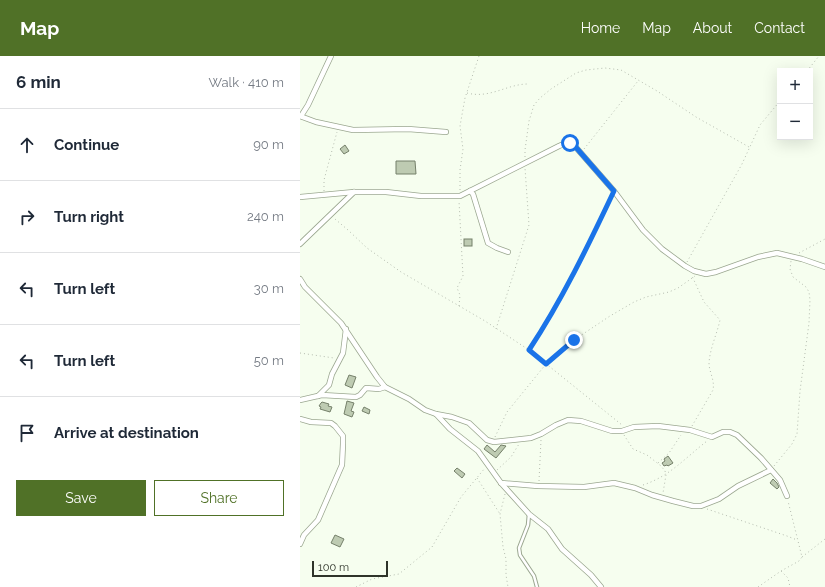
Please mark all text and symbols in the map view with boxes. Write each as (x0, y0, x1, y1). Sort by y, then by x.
text: Map (20, 17, 59, 39)
text: Home (581, 20, 620, 36)
text: Map (642, 20, 671, 36)
text: About (693, 20, 732, 36)
text: Contact (754, 20, 805, 36)
map controls (777, 68, 813, 140)
button: + (777, 68, 813, 104)
text: 6 min (16, 72, 61, 92)
text: Walk · 410 m (209, 75, 284, 90)
button: − (777, 104, 813, 140)
icon: ahead (16, 134, 38, 156)
route start (561, 134, 579, 152)
text: Continue (54, 136, 119, 154)
text: 90 m (253, 137, 284, 152)
icon: right (16, 206, 38, 228)
text: Turn right (54, 208, 124, 226)
text: 240 m (247, 209, 284, 224)
icon: left (16, 278, 38, 300)
text: Turn left (54, 280, 115, 298)
text: 30 m (254, 281, 284, 296)
route end (565, 331, 583, 349)
icon: left (16, 350, 38, 372)
text: Turn left (54, 352, 115, 370)
text: 50 m (254, 353, 284, 368)
icon: arrive (16, 422, 38, 444)
text: Arrive at destination (54, 424, 199, 442)
button: Save (16, 480, 146, 516)
button: Share (154, 480, 284, 516)
scale bar (312, 559, 388, 578)
text: 100 m (318, 561, 349, 574)

